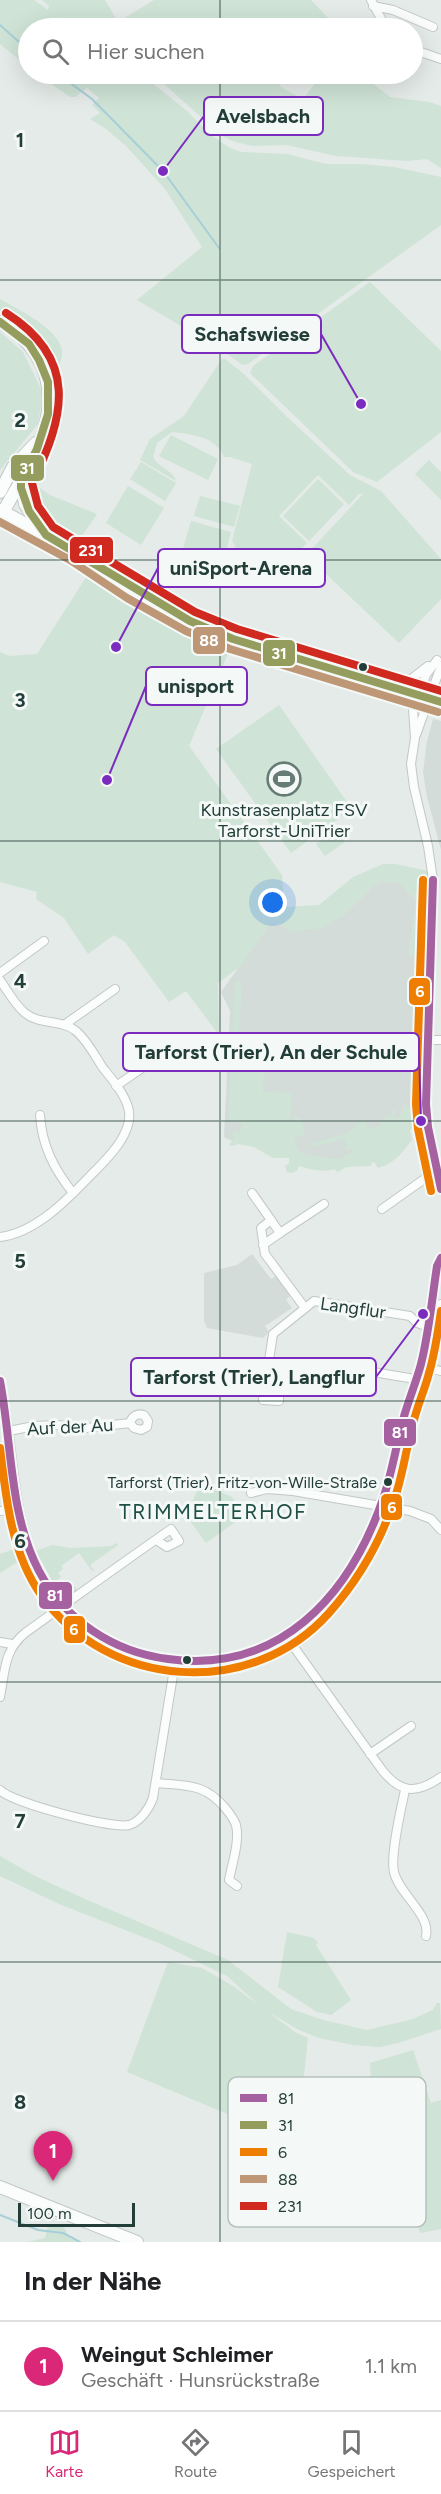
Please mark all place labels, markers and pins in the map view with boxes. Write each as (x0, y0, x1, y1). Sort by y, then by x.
callout: Avelsbach (204, 97, 323, 135)
callout: Schafswiese (182, 315, 321, 353)
callout: uniSport-Arena (158, 549, 325, 587)
unlabelled marker (357, 661, 369, 673)
callout: unisport (146, 667, 247, 705)
sports icon: Kunstrasenplatz FSV Tarforst-UniTrier (266, 761, 302, 797)
place label: Kunstrasenplatz FSV Tarforst-UniTrier (201, 799, 368, 842)
callout: Tarforst (Trier), An der Schule (123, 1033, 419, 1071)
callout: Tarforst (Trier), Langflur (131, 1358, 376, 1396)
place label: Tarforst (Trier), Fritz-von-Wille-Straße (107, 1473, 377, 1492)
marker: Tarforst (Trier), Fritz-von-Wille-Straße (382, 1476, 394, 1488)
unlabelled marker (181, 1654, 193, 1666)
pin: 1 (34, 2132, 72, 2181)

